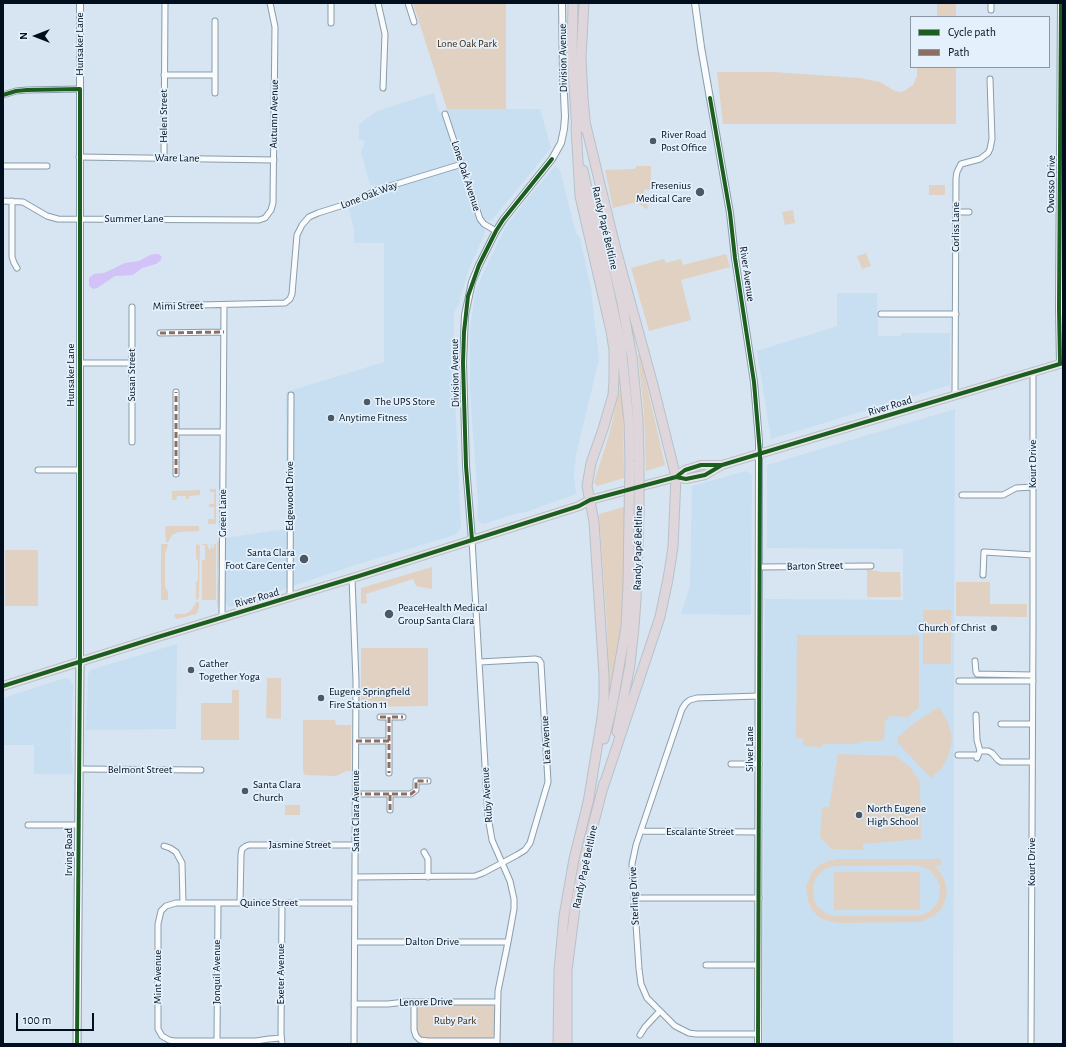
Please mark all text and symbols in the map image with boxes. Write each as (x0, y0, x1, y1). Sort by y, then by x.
street label: Hunsaker Lane (73, 12, 87, 76)
north arrow (16, 16, 56, 56)
legend (910, 16, 1050, 68)
street label: Division Avenue (556, 24, 570, 92)
text: Cycle path (948, 26, 996, 38)
text: N (18, 32, 29, 40)
park label: Lone Oak Park (437, 37, 497, 51)
text: Path (948, 46, 970, 58)
street label: Autumn Avenue (267, 79, 281, 149)
street label: Helen Street (157, 89, 171, 143)
place label: River Road Post Office (661, 128, 707, 154)
marker: River Road Post Office (648, 136, 658, 146)
street label: Lone Oak Avenue (448, 139, 484, 213)
street label: Ware Lane (154, 151, 200, 165)
street label: Owosso Drive (1044, 155, 1058, 213)
street label: Lone Oak Way (339, 178, 399, 212)
place label: Fresenius Medical Care (636, 179, 691, 205)
street label: Randy Papé Beltline (589, 185, 621, 271)
marker: Fresenius Medical Care (694, 186, 706, 198)
street label: Corliss Lane (949, 202, 963, 252)
street label: Summer Lane (105, 212, 163, 226)
street label: River Avenue (737, 245, 757, 303)
street label: Mimi Street (153, 299, 203, 313)
street label: Division Avenue (448, 339, 462, 407)
street label: Hunsaker Lane (64, 343, 78, 407)
street label: Susan Street (125, 348, 139, 402)
street label: River Road (866, 393, 914, 419)
place label: The UPS Store (375, 395, 435, 409)
marker: The UPS Store (362, 397, 372, 407)
place label: Anytime Fitness (339, 411, 407, 425)
marker: Anytime Fitness (326, 413, 336, 423)
street label: Kourt Drive (1026, 440, 1040, 488)
street label: Edgewood Drive (283, 461, 297, 531)
street label: Green Lane (216, 489, 230, 537)
street label: Randy Papé Beltline (631, 505, 645, 591)
place label: Santa Clara Foot Care Center (225, 546, 295, 572)
marker: Santa Clara Foot Care Center (298, 553, 310, 565)
street label: Barton Street (787, 559, 843, 573)
street label: River Road (233, 585, 281, 611)
place label: PeaceHealth Medical Group Santa Clara (398, 601, 487, 627)
marker: PeaceHealth Medical Group Santa Clara (383, 608, 395, 620)
place label: Church of Christ (918, 621, 986, 635)
marker: Church of Christ (989, 623, 999, 633)
place label: Gather Together Yoga (199, 657, 260, 683)
marker: Gather Together Yoga (186, 665, 196, 675)
place label: Eugene Springfield Fire Station 11 (329, 685, 410, 711)
marker: Eugene Springfield Fire Station 11 (316, 693, 326, 703)
street label: Lea Avenue (538, 715, 554, 765)
street label: Silver Lane (743, 726, 757, 772)
street label: Belmont Street (108, 763, 172, 777)
street label: Ruby Avenue (478, 767, 496, 823)
street label: Santa Clara Avenue (349, 770, 363, 852)
place label: Santa Clara Church (253, 778, 301, 804)
marker: Santa Clara Church (240, 786, 250, 796)
place label: North Eugene High School (867, 802, 926, 828)
marker: North Eugene High School (854, 810, 864, 820)
street label: Randy Papé Beltline (570, 824, 600, 910)
street label: Escalante Street (666, 825, 734, 839)
street label: Irving Road (62, 828, 76, 876)
street label: Jasmine Street (269, 838, 331, 852)
street label: Kourt Drive (1025, 838, 1039, 886)
street label: Sterling Drive (626, 867, 642, 925)
street label: Quince Street (240, 896, 298, 910)
street label: Dalton Drive (405, 935, 459, 949)
street label: Jonquil Avenue (210, 940, 224, 1004)
street label: Exeter Avenue (274, 944, 288, 1004)
street label: Mint Avenue (151, 950, 165, 1004)
street label: Lenore Drive (399, 995, 453, 1009)
scale bar (18, 1005, 96, 1031)
text: 100 m (23, 1014, 51, 1026)
park label: Ruby Park (434, 1014, 476, 1028)

